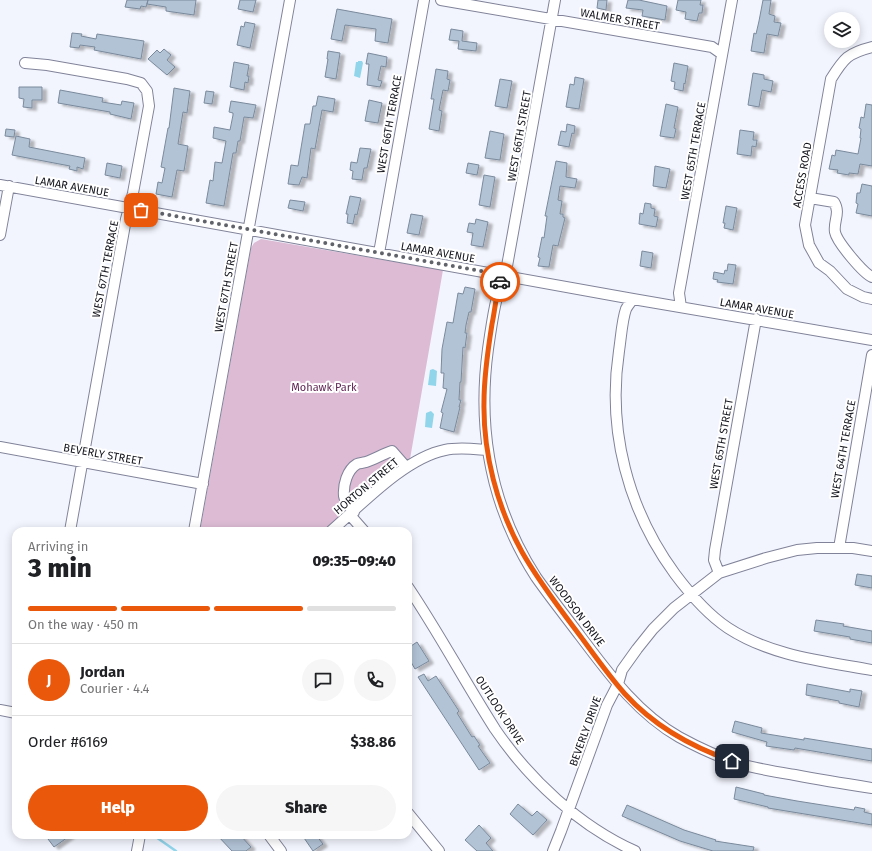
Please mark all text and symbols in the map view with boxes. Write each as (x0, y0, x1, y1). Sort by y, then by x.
street label: WALMER STREET (579, 6, 661, 33)
map controls (824, 12, 860, 48)
button: layers (824, 12, 860, 48)
street label: WEST 66TH TERRACE (374, 74, 405, 174)
street label: WEST 66TH STREET (505, 89, 534, 183)
street label: WEST 65TH TERRACE (678, 101, 709, 201)
street label: ACCESS ROAD (790, 141, 815, 209)
street label: LAMAR AVENUE (34, 174, 110, 199)
pin (124, 193, 158, 227)
icon: bag (130, 199, 152, 221)
street label: WEST 67TH TERRACE (90, 219, 121, 319)
street label: LAMAR AVENUE (400, 240, 476, 265)
street label: WEST 67TH STREET (212, 241, 241, 333)
courier (480, 262, 520, 302)
icon: car (489, 271, 511, 293)
street label: LAMAR AVENUE (719, 296, 795, 321)
park label: Mohawk Park (291, 381, 357, 394)
street label: WEST 65TH STREET (707, 397, 736, 490)
street label: WEST 64TH TERRACE (828, 399, 859, 499)
street label: BEVERLY STREET (62, 441, 144, 468)
street label: HORTON STREET (331, 455, 402, 517)
text: Arriving in (28, 539, 88, 554)
text: 09:35–09:40 (313, 552, 396, 570)
text: 3 min (28, 553, 92, 584)
street label: WOODSON DRIVE (546, 574, 607, 649)
text: On the way · 450 m (28, 617, 139, 632)
button: chat (302, 659, 344, 701)
button: phone (354, 659, 396, 701)
text: Jordan (80, 663, 125, 681)
text: J (47, 671, 51, 689)
street label: OUTLOOK DRIVE (473, 674, 527, 747)
text: Courier · 4.4 (80, 681, 150, 696)
street label: BEVERLY DRIVE (567, 694, 604, 768)
text: Order #6169 (28, 733, 108, 751)
text: $38.86 (350, 733, 396, 751)
pin (715, 744, 749, 778)
icon: home (721, 750, 743, 772)
button: Help (28, 785, 208, 831)
button: Share (216, 785, 396, 831)

